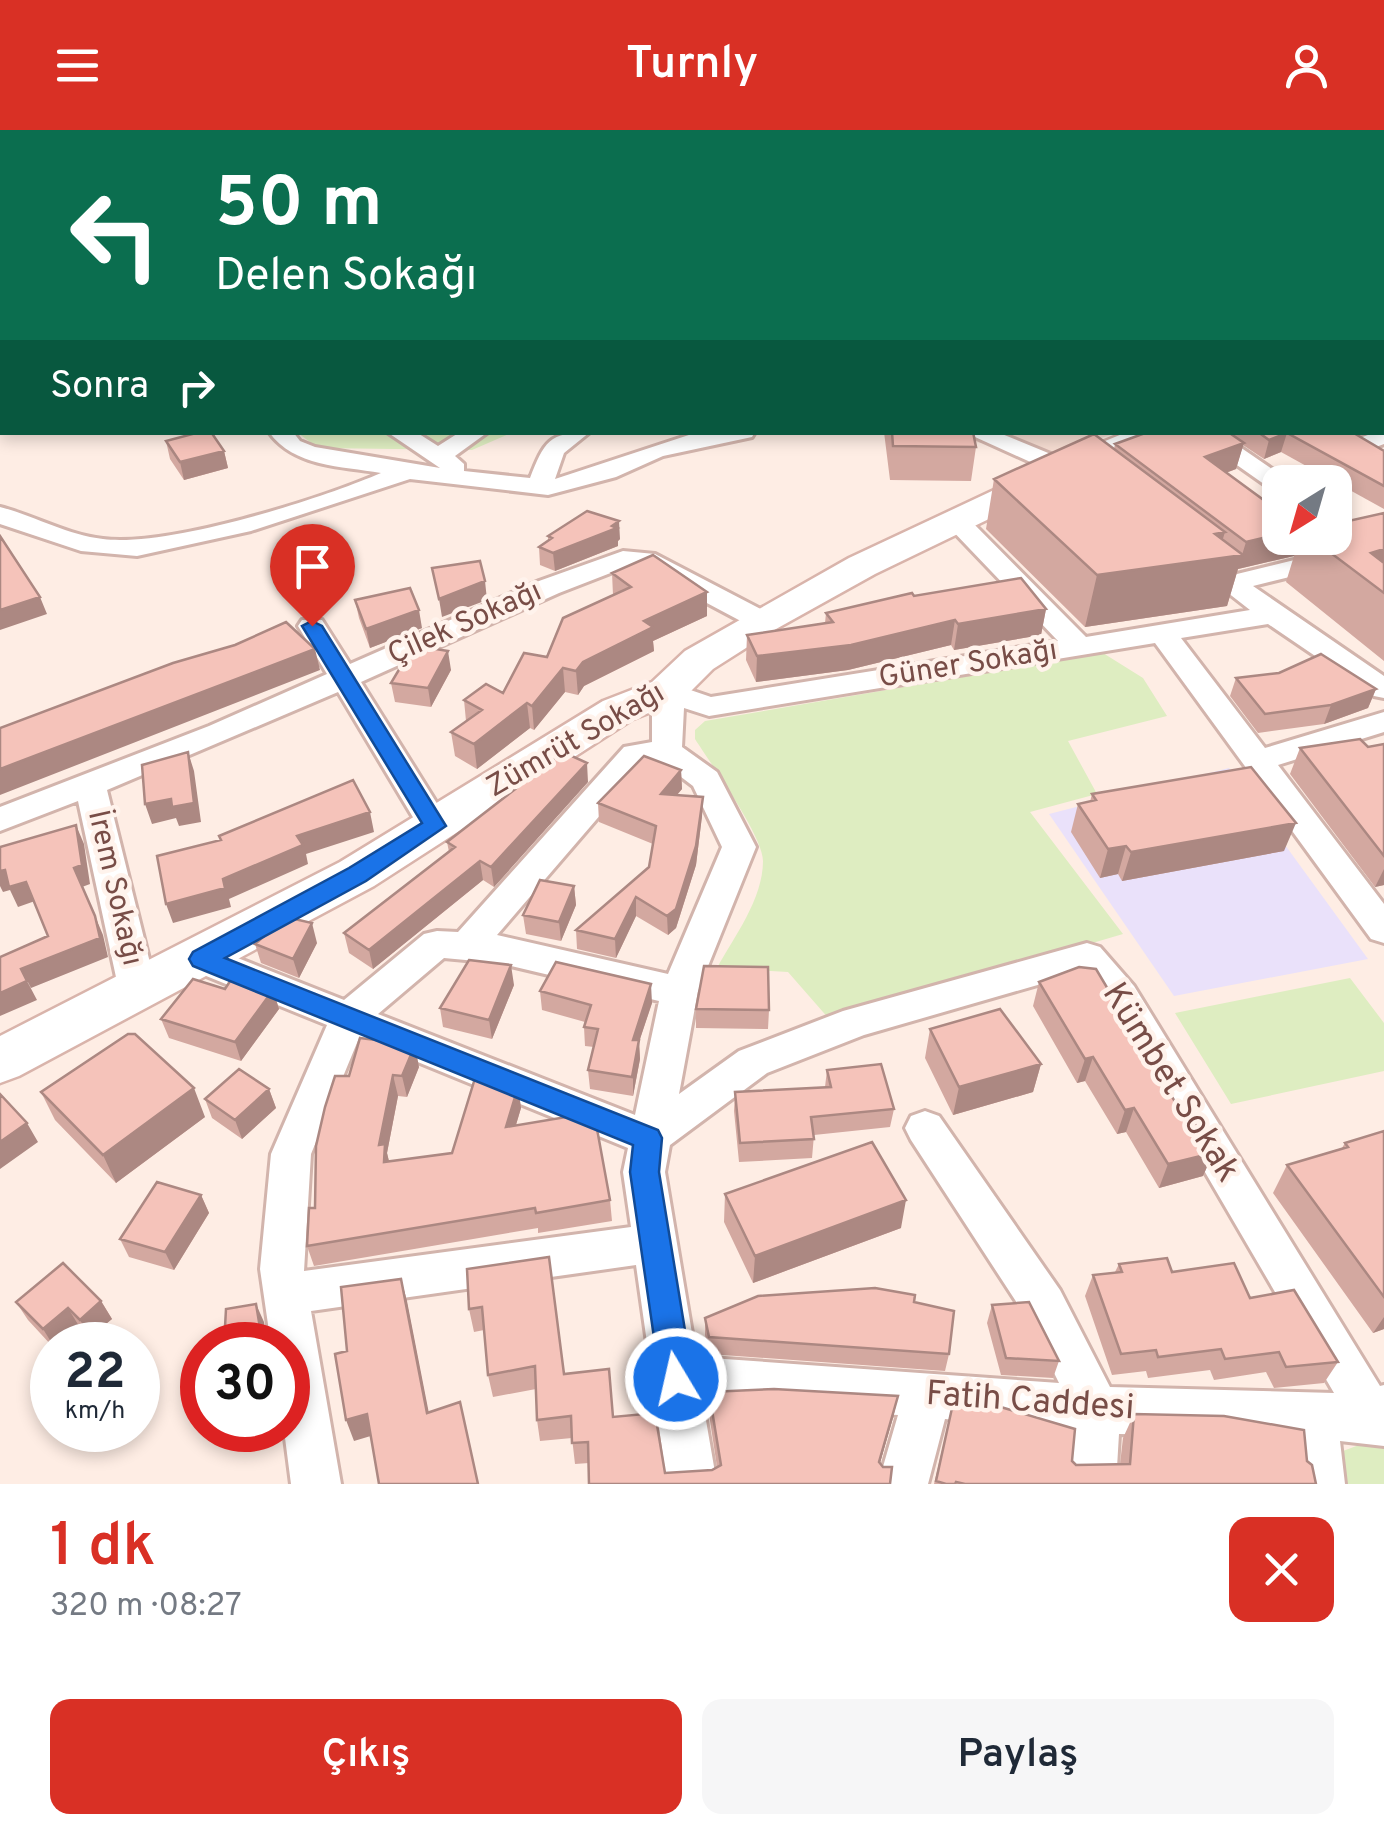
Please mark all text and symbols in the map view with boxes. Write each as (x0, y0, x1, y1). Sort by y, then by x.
text: Turnly (626, 37, 758, 94)
icon: menu (50, 38, 105, 93)
icon: person (1279, 38, 1334, 93)
text: 50 m (215, 162, 382, 251)
icon: left (50, 170, 180, 300)
text: Delen Sokağı (215, 249, 477, 306)
icon: right (169, 360, 224, 415)
text: Sonra (50, 363, 149, 412)
north arrow (1262, 465, 1352, 555)
map controls (1262, 465, 1352, 555)
pin (270, 524, 355, 627)
icon: arrive (285, 539, 340, 594)
street label: Çilek Sokağı (382, 574, 548, 674)
street label: Güner Sokağı (876, 633, 1060, 697)
street label: Zümrüt Sokağı (480, 675, 672, 807)
street label: İrem Sokağı (78, 806, 152, 969)
street label: Kümbet Sokak (1091, 975, 1249, 1191)
speed limit sign: 30 (180, 1322, 310, 1452)
position arrow (624, 1327, 728, 1431)
text: 22 (64, 1343, 126, 1406)
street label: Fatih Caddesi (924, 1373, 1136, 1431)
text: km/h (65, 1396, 125, 1428)
text: 1 dk (50, 1511, 155, 1587)
button: close (1229, 1517, 1334, 1622)
text: 320 m · 08:27 (50, 1587, 242, 1627)
button: Çıkış (50, 1699, 682, 1814)
button: Paylaş (702, 1699, 1334, 1814)

